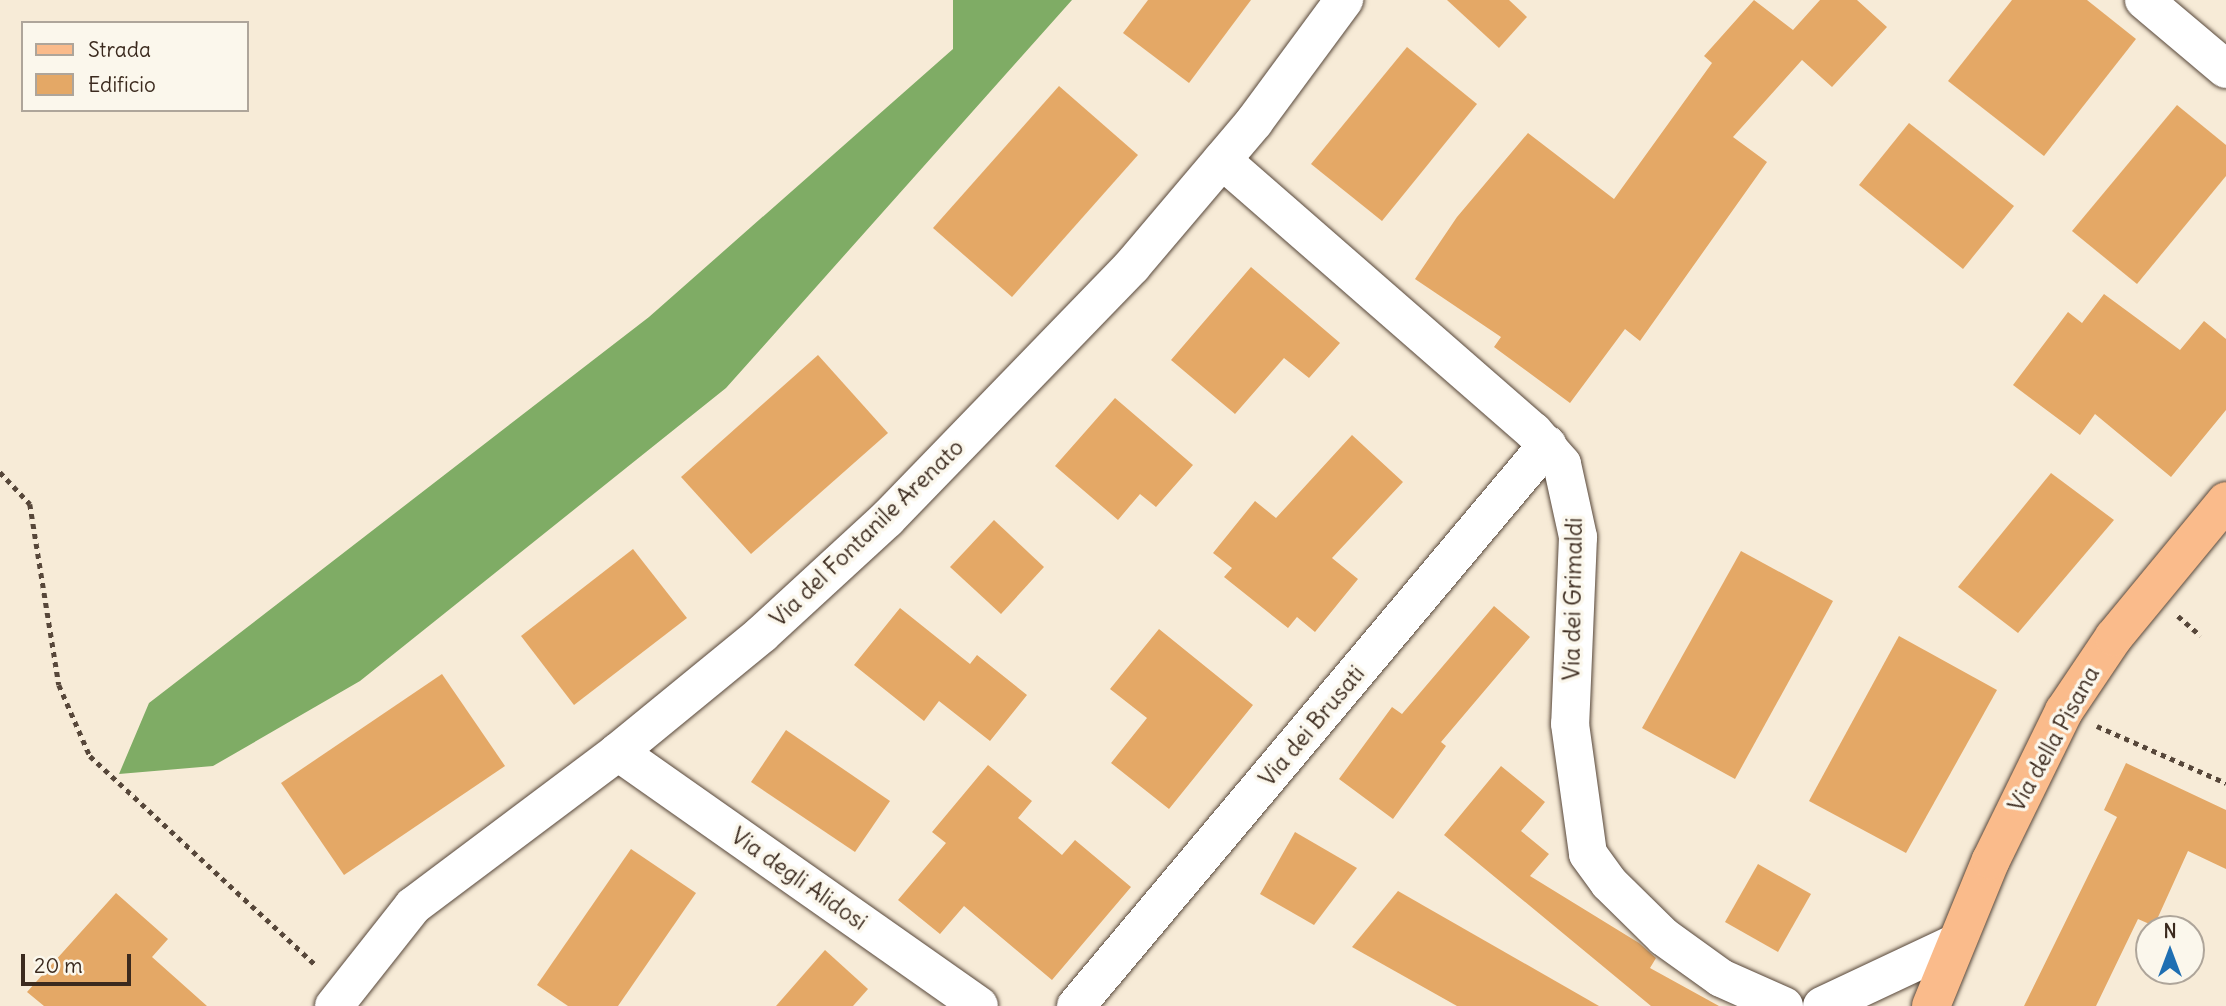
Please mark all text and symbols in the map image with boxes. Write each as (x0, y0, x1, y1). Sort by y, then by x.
legend (21, 21, 248, 112)
text: Strada (88, 36, 151, 63)
text: Edificio (88, 71, 156, 98)
street label: Via del Fontanile Arenato (765, 433, 969, 633)
street label: Via dei Grimaldi (1558, 517, 1588, 681)
street label: Via dei Brusati (1254, 660, 1370, 792)
street label: Via della Pisana (2003, 662, 2105, 816)
street label: Via degli Alidosi (726, 822, 872, 936)
north arrow (2135, 915, 2205, 985)
text: N (2163, 919, 2177, 943)
scale bar (24, 940, 135, 984)
text: 20 m (34, 952, 83, 979)

